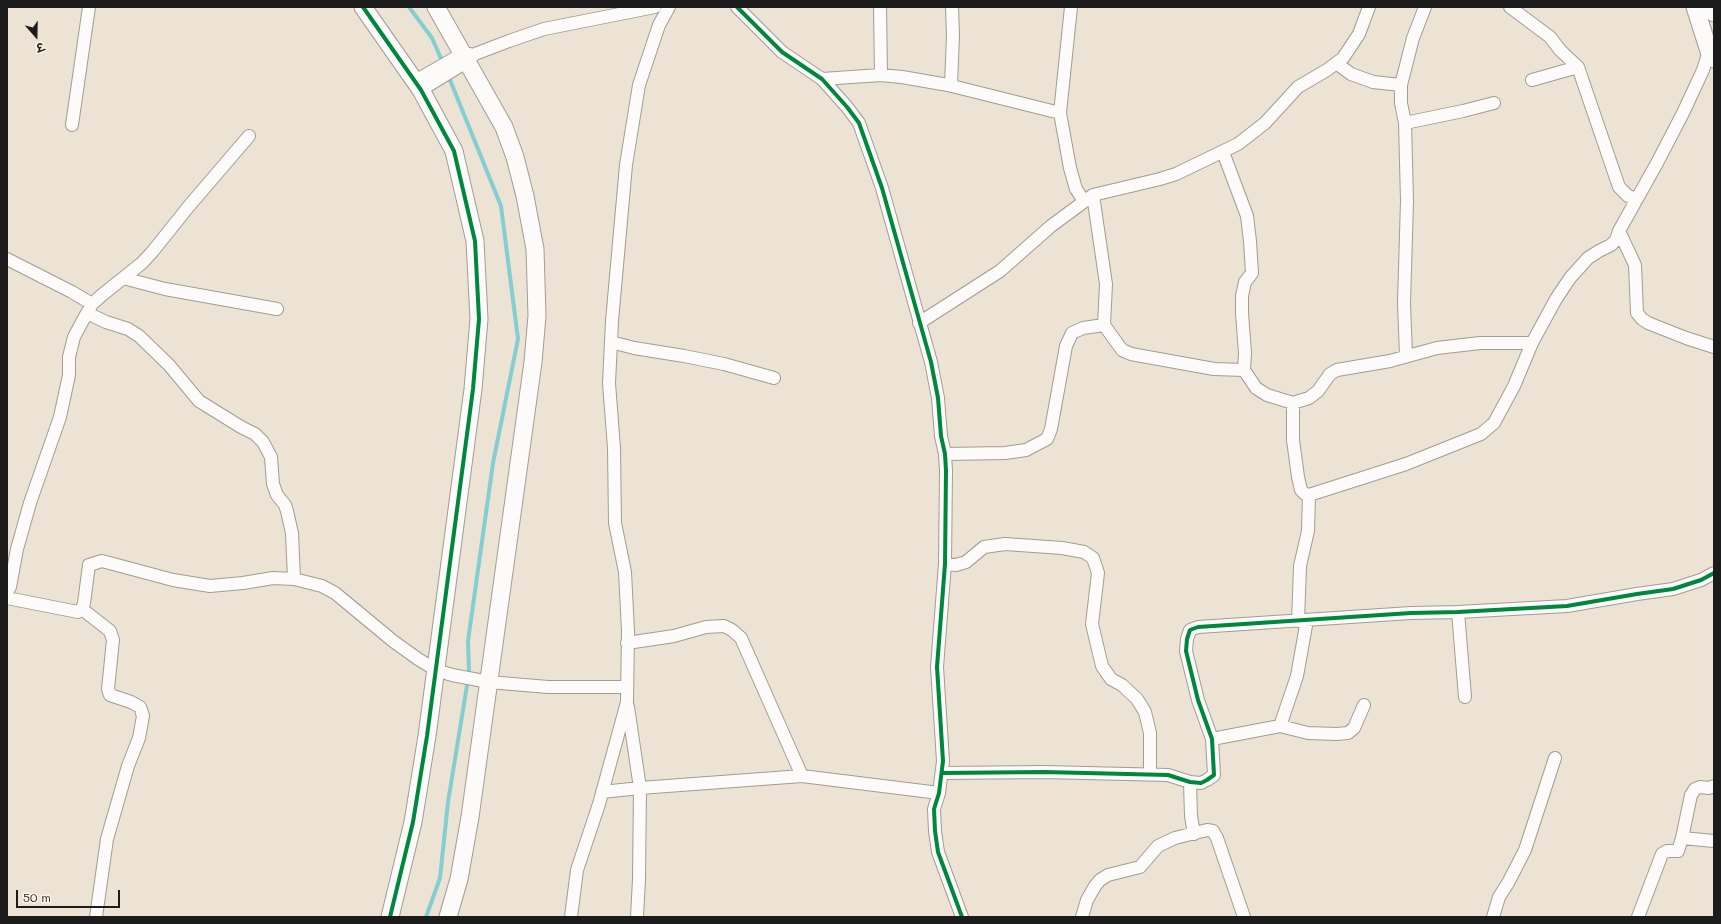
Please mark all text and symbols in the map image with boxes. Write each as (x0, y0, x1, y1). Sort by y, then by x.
north arrow (16, 16, 56, 56)
text: उ (34, 39, 46, 56)
scale bar (18, 882, 122, 908)
text: 50 m (23, 889, 51, 905)

